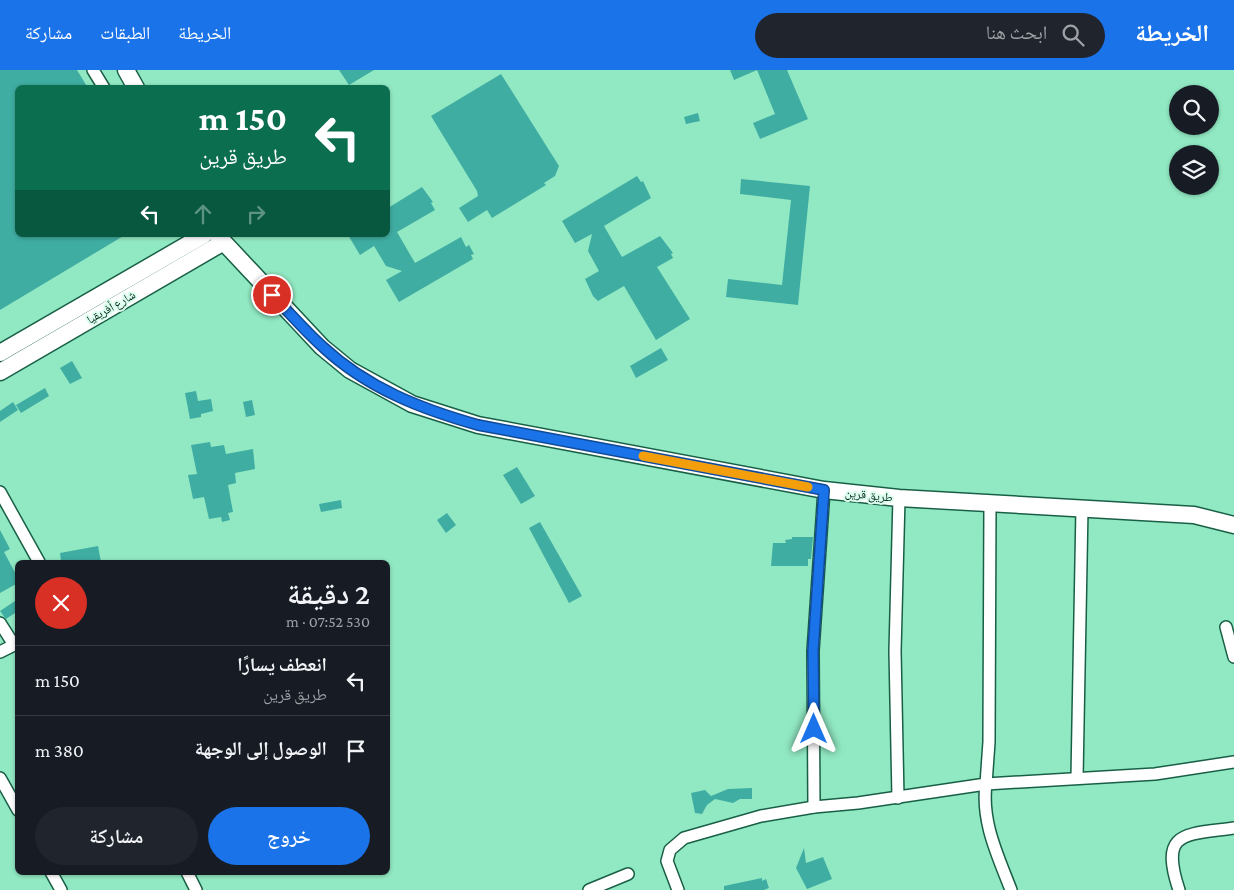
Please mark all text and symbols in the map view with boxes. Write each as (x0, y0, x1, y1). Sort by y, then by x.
search box (755, 13, 1105, 58)
text: الخريطة (1135, 19, 1209, 46)
icon: search (1059, 21, 1087, 49)
text: ابحث هنا (986, 22, 1047, 43)
text: مشاركة (25, 23, 72, 43)
text: الطبقات (100, 23, 150, 43)
text: الخريطة (178, 23, 231, 43)
map controls (1169, 85, 1219, 195)
button: search (1169, 85, 1219, 135)
text: 150 m (199, 99, 287, 138)
icon: left (305, 105, 370, 170)
text: طريق قرين (199, 144, 287, 169)
button: layers (1169, 145, 1219, 195)
icon: left (136, 200, 164, 228)
icon: ahead (189, 200, 217, 228)
icon: right (242, 200, 270, 228)
pin (251, 274, 293, 316)
icon: arrive (258, 281, 286, 309)
street label: شارع أفريقيا (84, 287, 138, 327)
street label: طريق قرين (844, 486, 894, 505)
button: close (35, 577, 87, 629)
text: 2 دقيقة (287, 577, 370, 610)
text: 530 m · 07:52 (286, 613, 370, 630)
text: انعطف يسارًا (237, 654, 327, 675)
icon: left (342, 667, 370, 695)
text: 150 m (35, 670, 80, 691)
text: طريق قرين (263, 686, 327, 703)
position arrow (787, 702, 839, 754)
icon: arrive (342, 737, 370, 765)
text: الوصول إلى الوجهة (195, 738, 327, 759)
text: 380 m (35, 740, 84, 761)
button: مشاركة (35, 807, 198, 865)
button: خروج (208, 807, 370, 865)

